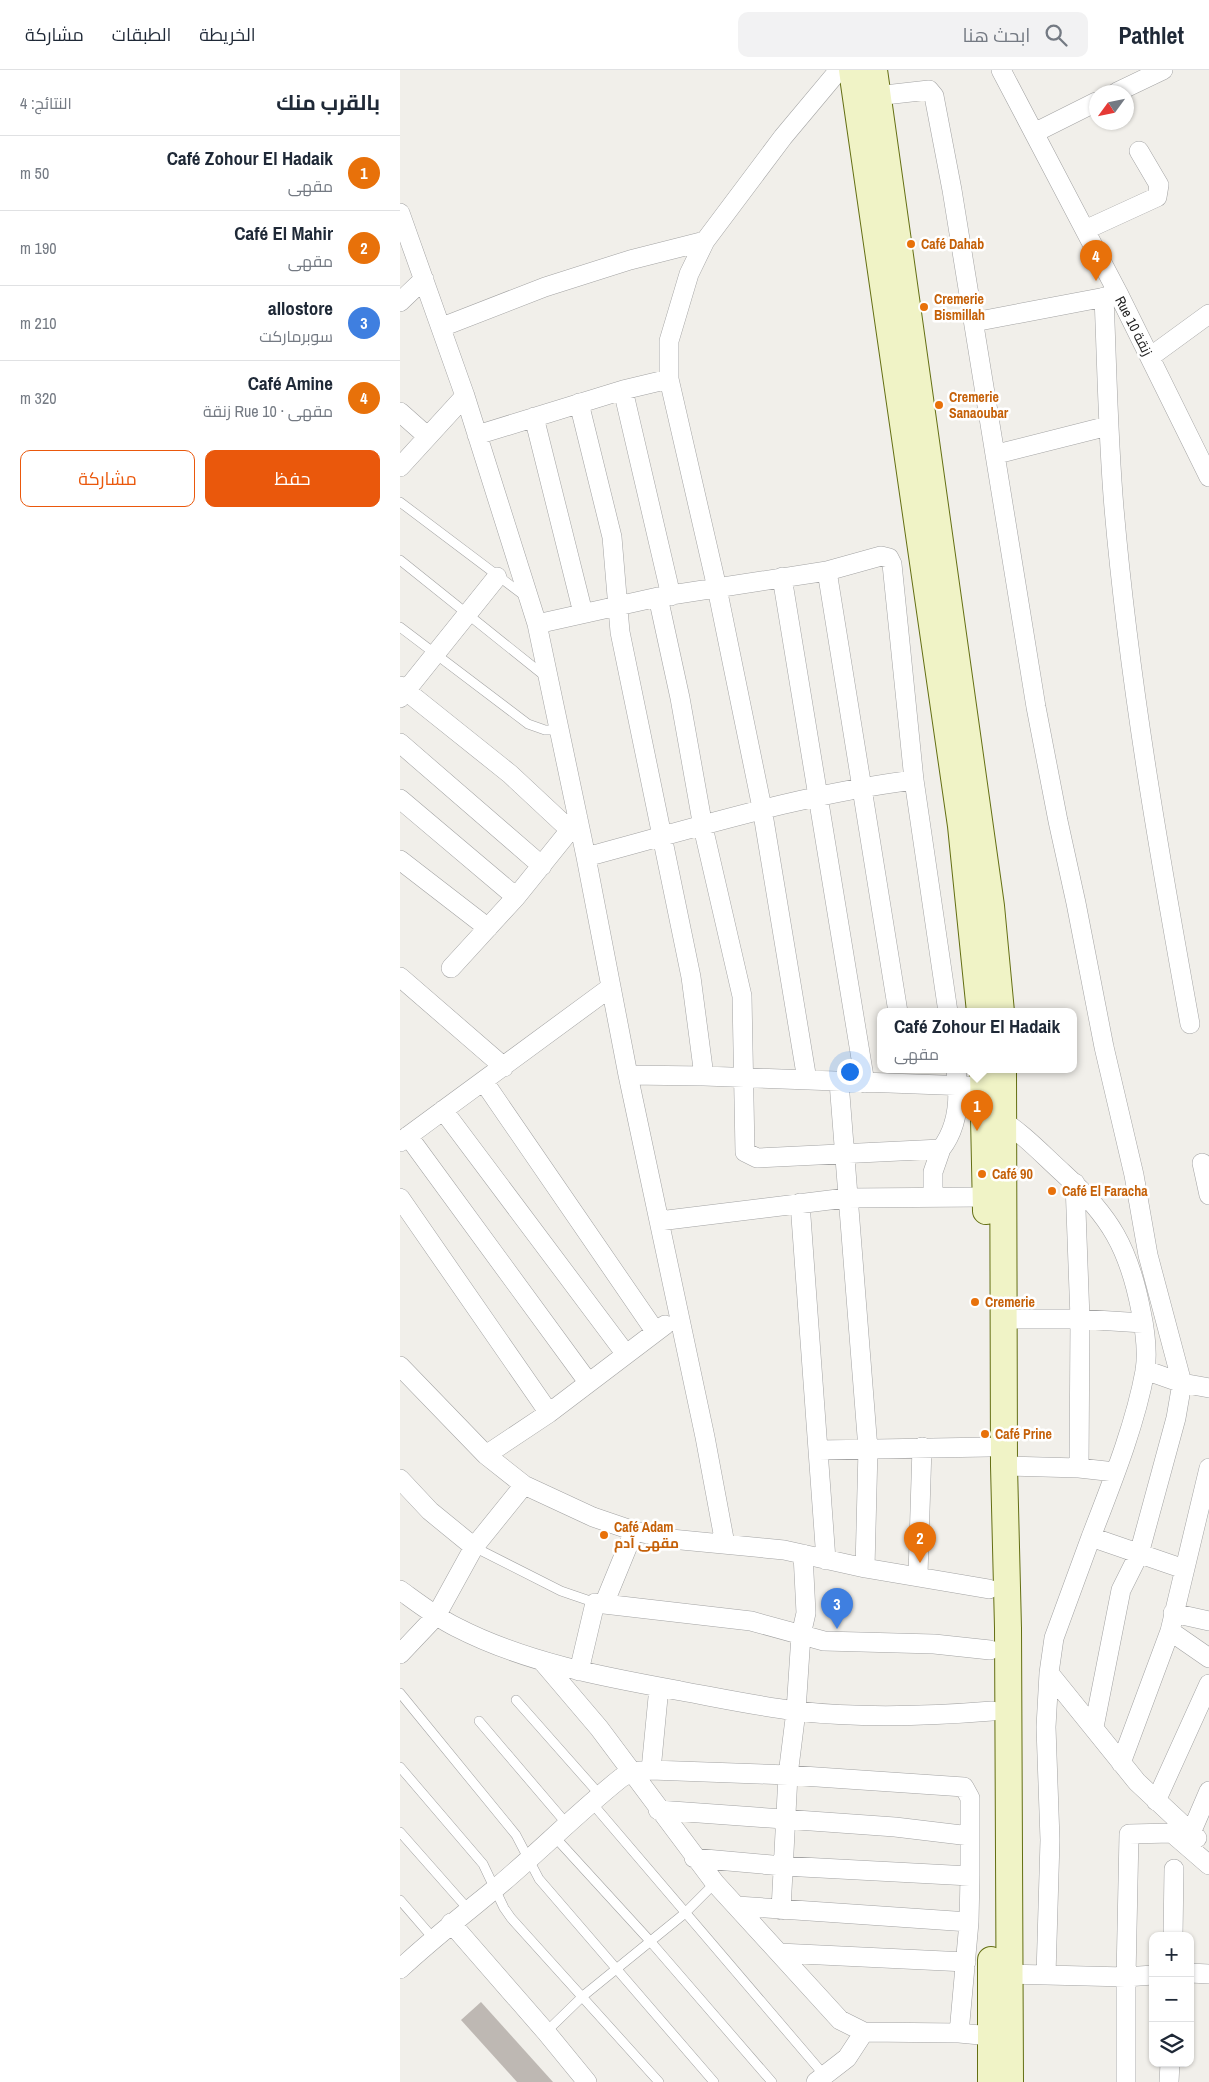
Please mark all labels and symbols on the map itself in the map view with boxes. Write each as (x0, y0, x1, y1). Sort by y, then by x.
north arrow (1089, 85, 1134, 130)
place label: Café Dahab (921, 235, 984, 253)
marker: Café Dahab (905, 238, 917, 250)
pin: 4 (1080, 240, 1112, 281)
place label: Cremerie Bismillah (934, 290, 985, 324)
street label: Rue 10 زنقة (1111, 293, 1157, 359)
marker: Cremerie Bismillah (918, 301, 930, 313)
place label: Cremerie Sanaoubar (949, 388, 1009, 422)
marker: Cremerie Sanaoubar (933, 399, 945, 411)
your location (837, 1059, 863, 1085)
pin: 1 (961, 1090, 993, 1131)
place label: Café 90 (992, 1165, 1033, 1183)
marker: Café 90 (976, 1168, 988, 1180)
place label: Café El Faracha (1062, 1182, 1148, 1200)
marker: Café El Faracha (1046, 1185, 1058, 1197)
place label: Cremerie (985, 1293, 1035, 1311)
marker: Cremerie (969, 1296, 981, 1308)
place label: Café Prine (995, 1425, 1052, 1443)
marker: Café Prine (979, 1428, 991, 1440)
place label: Café Adam مقهى آدم (614, 1518, 679, 1553)
pin: 2 (904, 1522, 936, 1563)
marker: Café Adam مقهى آدم (598, 1529, 610, 1541)
pin: 3 (821, 1588, 853, 1629)

